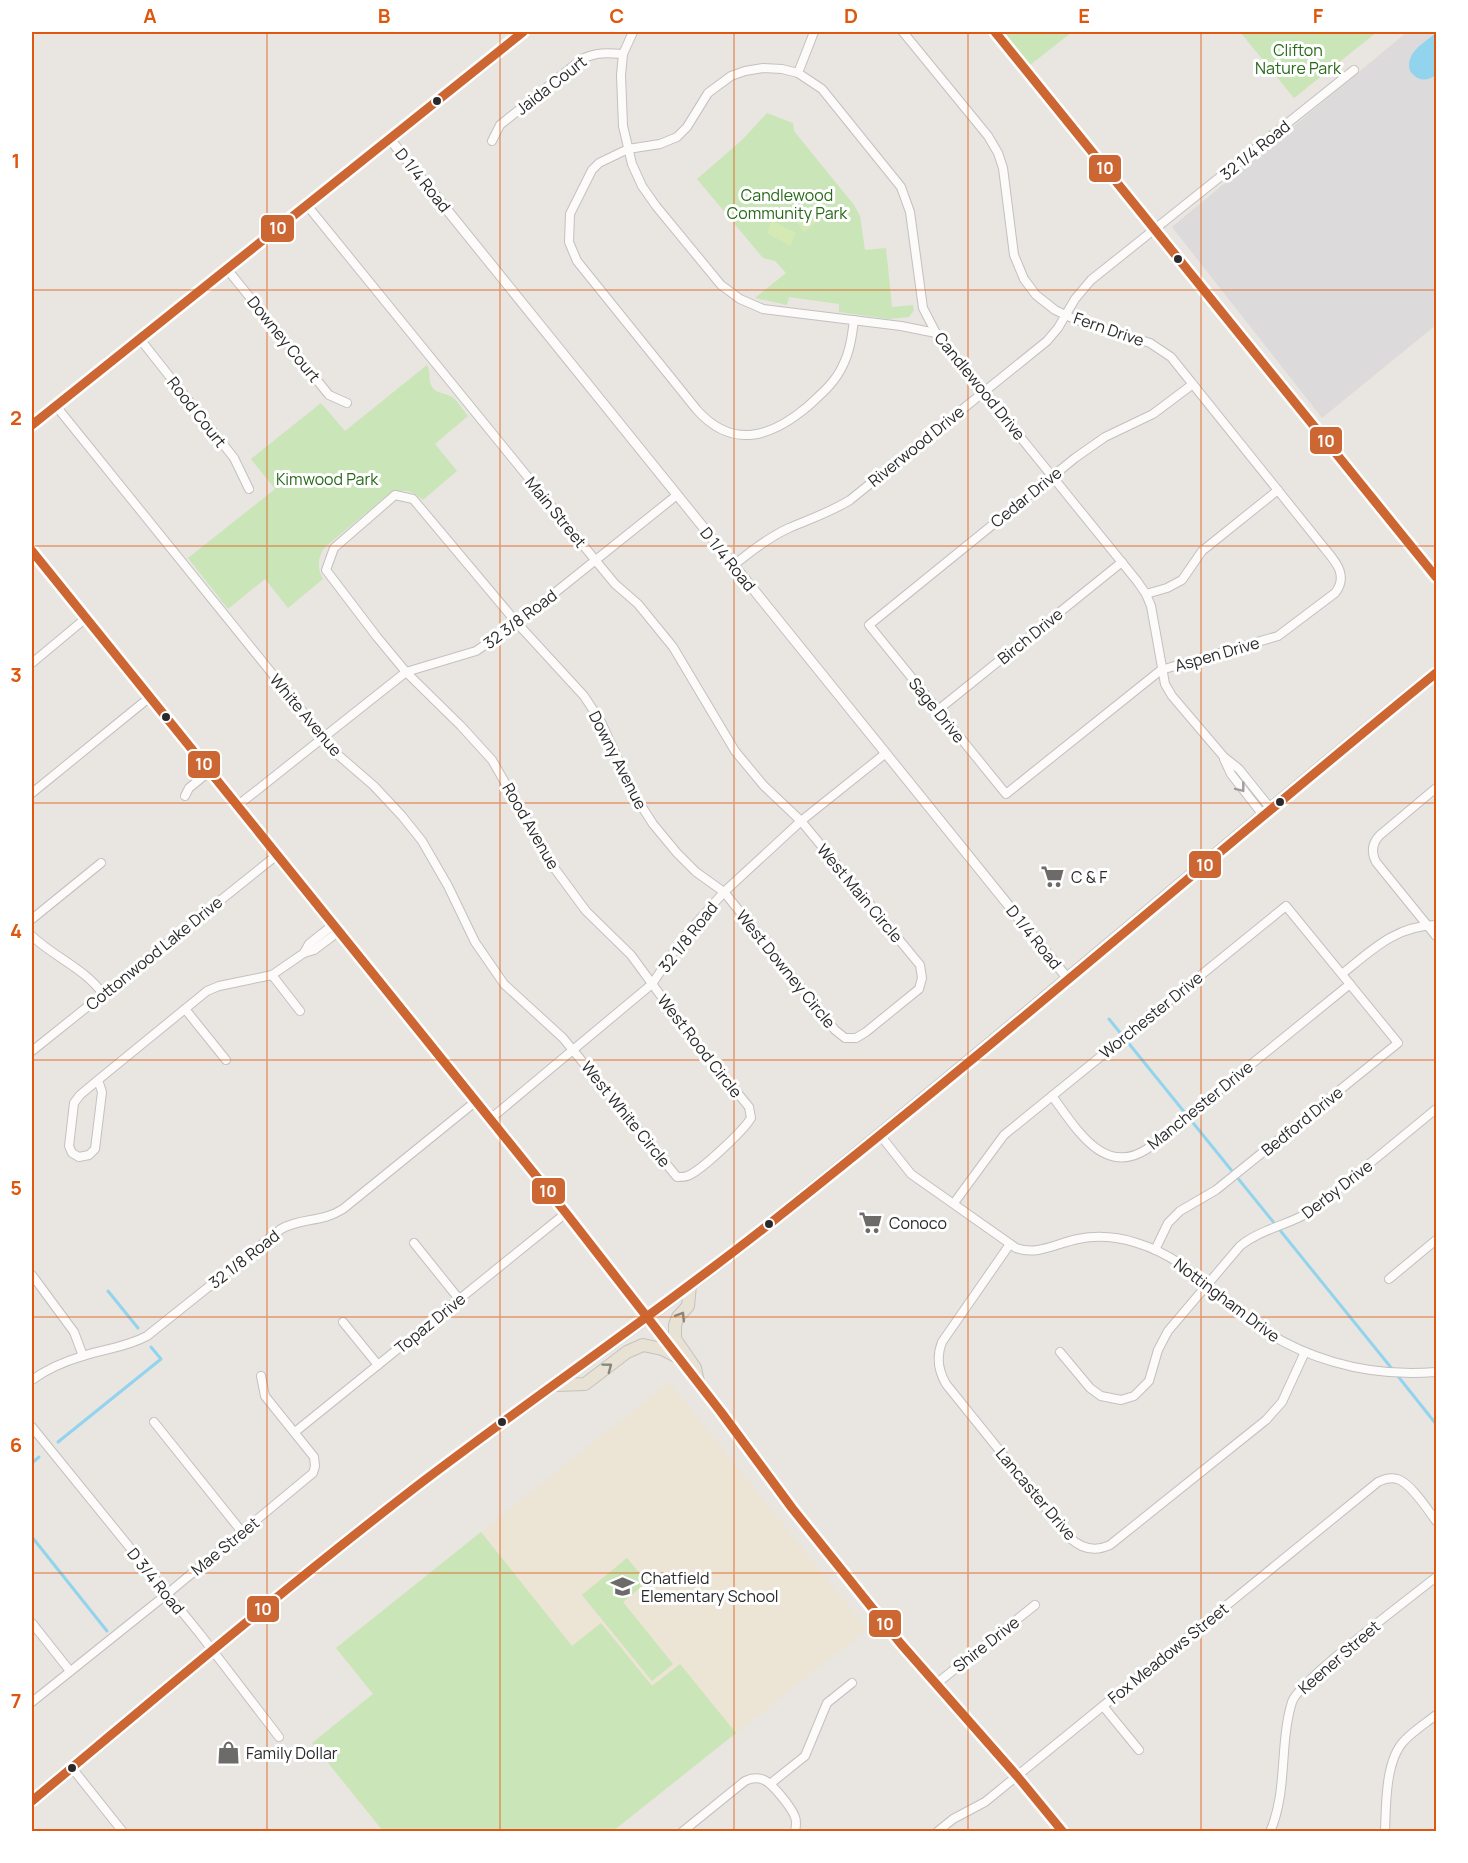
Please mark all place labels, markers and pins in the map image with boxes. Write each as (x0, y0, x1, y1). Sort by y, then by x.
unlabelled marker (431, 95, 443, 107)
unlabelled marker (1172, 253, 1184, 265)
unlabelled marker (160, 711, 172, 723)
unlabelled marker (1274, 796, 1286, 808)
supermarket icon: C & F (1040, 864, 1066, 890)
place label: C & F (1071, 866, 1107, 888)
supermarket icon: Conoco (858, 1210, 884, 1236)
place label: Conoco (889, 1212, 947, 1234)
unlabelled marker (763, 1218, 775, 1230)
unlabelled marker (496, 1416, 508, 1428)
place label: Chatfield Elementary School (641, 1567, 779, 1607)
school or university icon: Chatfield Elementary School (610, 1574, 636, 1600)
shop icon: Family Dollar (215, 1740, 241, 1766)
place label: Family Dollar (246, 1742, 338, 1764)
unlabelled marker (66, 1762, 78, 1774)

